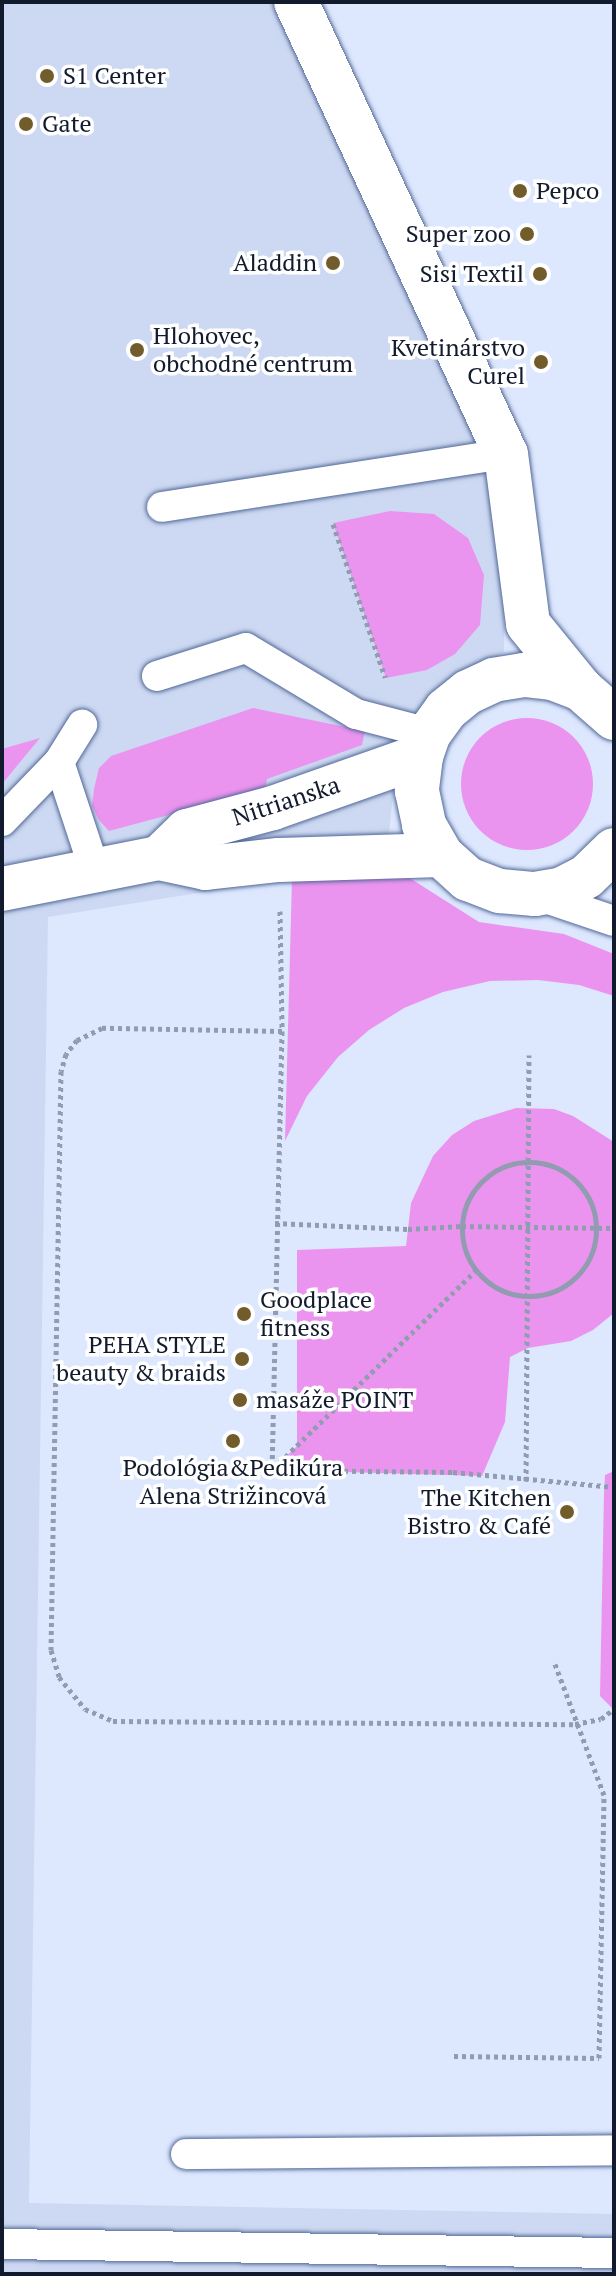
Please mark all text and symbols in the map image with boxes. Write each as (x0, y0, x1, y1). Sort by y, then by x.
place label: S1 Center (63, 62, 166, 90)
marker: S1 Center (38, 67, 56, 85)
place label: Gate (42, 110, 92, 138)
marker: Gate (17, 115, 35, 133)
place label: Pepco (536, 177, 599, 205)
marker: Pepco (511, 182, 529, 200)
place label: Super zoo (406, 220, 511, 248)
marker: Super zoo (518, 225, 536, 243)
place label: Aladdin (233, 249, 317, 277)
marker: Aladdin (324, 254, 342, 272)
place label: Sisi Textil (420, 260, 524, 288)
marker: Sisi Textil (531, 265, 549, 283)
place label: Hlohovec, obchodné centrum (153, 322, 353, 378)
place label: Kvetinárstvo Curel (391, 334, 525, 390)
marker: Hlohovec, obchodné centrum (128, 341, 146, 359)
marker: Kvetinárstvo Curel (532, 353, 550, 371)
street label: Nitrianska (229, 770, 343, 832)
place label: Goodplace fitness (260, 1286, 372, 1342)
marker: Goodplace fitness (235, 1305, 253, 1323)
place label: PEHA STYLE beauty & braids (56, 1331, 226, 1387)
marker: PEHA STYLE beauty & braids (233, 1350, 251, 1368)
place label: masáže POINT (256, 1386, 413, 1414)
marker: masáže POINT (231, 1391, 249, 1409)
marker: Podológia&Pedikúra Alena Strižincová (224, 1432, 242, 1450)
place label: Podológia&Pedikúra Alena Strižincová (123, 1454, 343, 1510)
place label: The Kitchen Bistro & Café (407, 1484, 551, 1540)
marker: The Kitchen Bistro & Café (558, 1503, 576, 1521)

